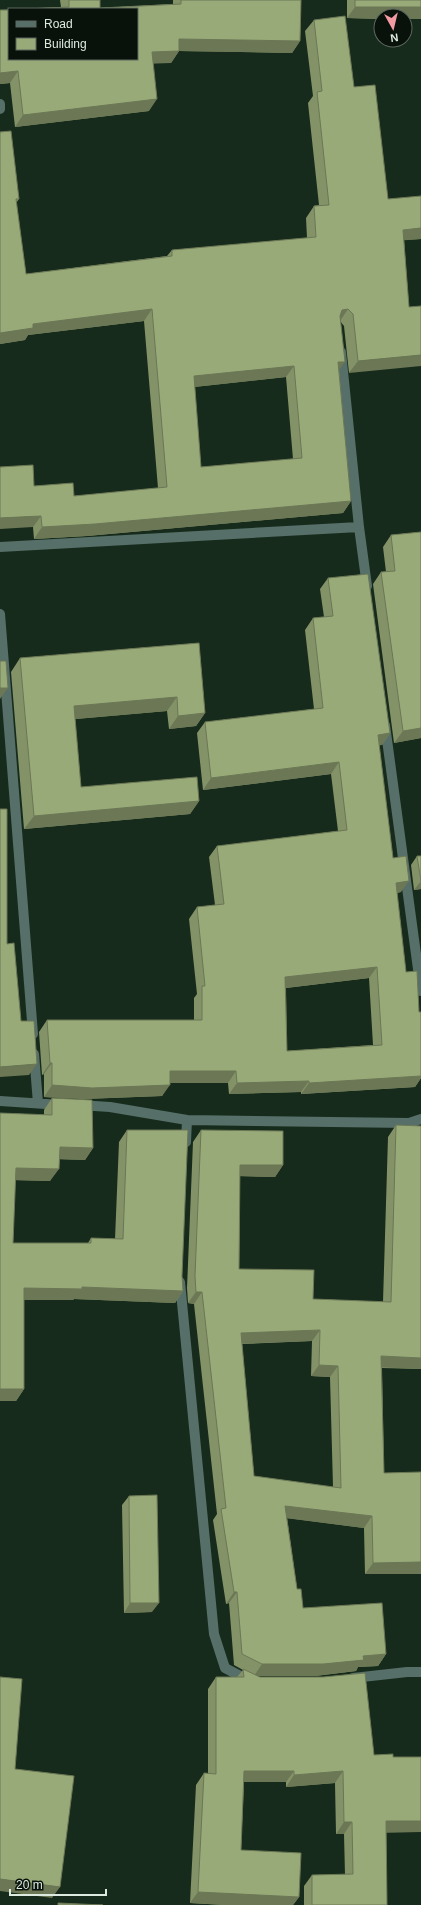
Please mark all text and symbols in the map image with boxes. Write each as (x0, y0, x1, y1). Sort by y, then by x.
legend (8, 8, 138, 60)
north arrow (373, 8, 413, 48)
text: Road (44, 17, 73, 31)
text: N (390, 31, 399, 44)
text: Building (44, 37, 87, 51)
scale bar (10, 1871, 106, 1897)
text: 20 m (16, 1878, 43, 1892)

